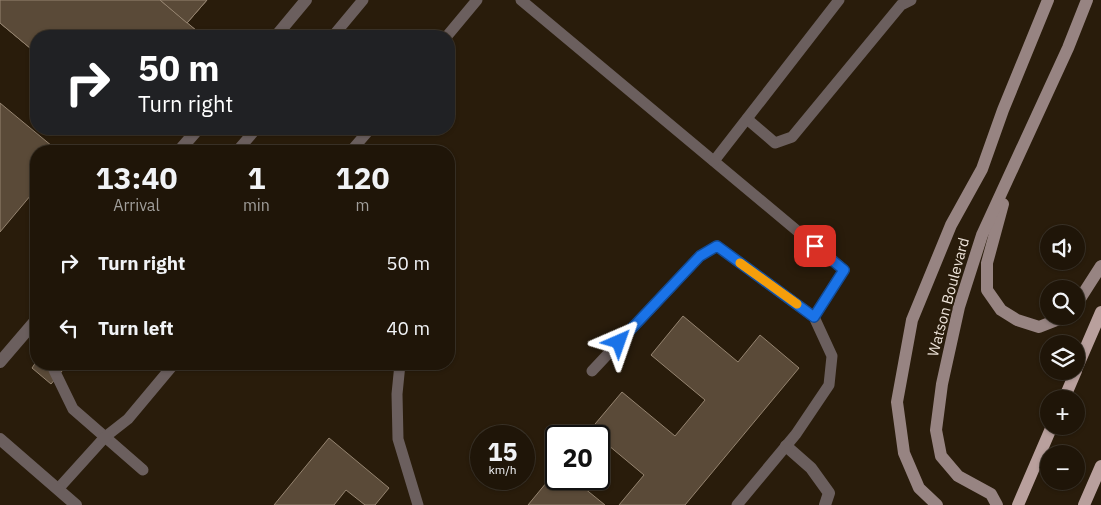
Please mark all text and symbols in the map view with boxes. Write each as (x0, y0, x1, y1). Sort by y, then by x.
text: 50 m (138, 45, 220, 91)
icon: right (55, 50, 120, 115)
text: Turn right (138, 89, 233, 118)
text: 13:40 (96, 158, 177, 197)
text: 1 (247, 158, 265, 197)
text: 120 (335, 158, 389, 197)
text: Arrival (113, 195, 160, 215)
text: min (243, 195, 270, 215)
text: m (355, 195, 369, 215)
pin (794, 225, 836, 267)
map controls (1040, 225, 1085, 490)
button: sound (1040, 225, 1085, 270)
icon: arrive (801, 232, 829, 260)
street label: Watson Boulevard (923, 235, 973, 359)
icon: right (55, 249, 83, 277)
text: Turn right (98, 251, 185, 275)
text: 50 m (386, 251, 430, 275)
button: search (1040, 280, 1085, 325)
icon: left (55, 314, 83, 342)
position arrow (592, 315, 644, 367)
text: Turn left (98, 316, 174, 340)
text: 40 m (386, 316, 430, 340)
button: layers (1040, 335, 1085, 380)
button: + (1040, 390, 1085, 435)
speed limit sign: 20 (545, 425, 610, 490)
text: 15 (487, 435, 518, 468)
button: − (1040, 445, 1085, 490)
text: km/h (488, 462, 517, 477)

